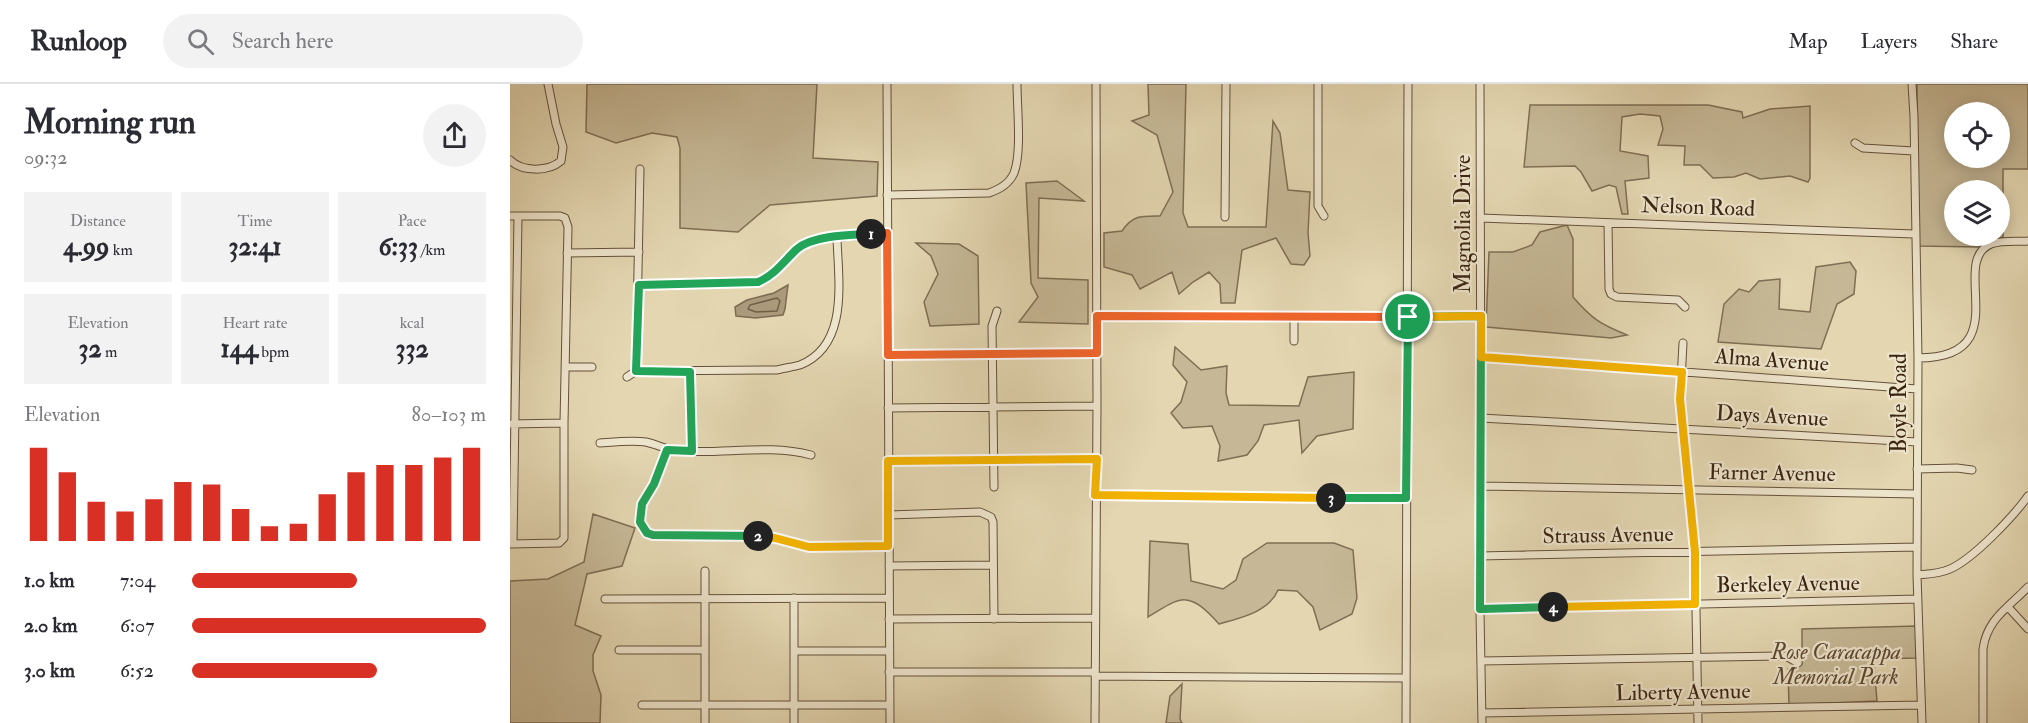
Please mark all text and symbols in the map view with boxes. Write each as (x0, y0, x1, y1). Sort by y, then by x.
search box (163, 14, 583, 68)
text: Runloop (30, 24, 127, 59)
icon: search (184, 25, 217, 58)
text: Search here (232, 27, 334, 55)
text: Map (1788, 28, 1828, 55)
text: Layers (1861, 28, 1917, 55)
text: Share (1950, 28, 1998, 55)
text: Morning run (24, 102, 196, 143)
map controls (1944, 102, 2010, 246)
button: locate (1944, 102, 2010, 168)
button: share (423, 104, 486, 167)
text: 09:32 (24, 145, 67, 170)
street label: Magnolia Drive (1449, 155, 1477, 293)
button: layers (1944, 180, 2010, 246)
street label: Nelson Road (1640, 191, 1756, 223)
text: Distance (70, 211, 126, 231)
text: Time (238, 211, 272, 231)
text: Pace (398, 211, 426, 231)
pin: 1 (856, 219, 886, 249)
text: 1 (868, 224, 874, 244)
text: 4.99 (63, 231, 109, 263)
text: 32:41 (229, 231, 281, 263)
text: 6:33 (378, 231, 418, 263)
text: km (109, 240, 133, 260)
text: /km (418, 240, 446, 260)
pin (1382, 291, 1433, 342)
icon: arrive (1391, 300, 1424, 333)
text: Elevation (68, 313, 128, 333)
text: Heart rate (222, 313, 288, 333)
text: kcal (400, 313, 424, 333)
text: 32 (79, 333, 102, 365)
text: 144 (220, 333, 258, 365)
text: 332 (395, 333, 429, 365)
text: m (102, 342, 117, 362)
text: bpm (258, 342, 290, 362)
street label: Alma Avenue (1713, 342, 1830, 378)
street label: Boyle Road (1885, 353, 1913, 453)
street label: Days Avenue (1715, 399, 1829, 433)
text: Elevation (24, 402, 100, 427)
text: 80–103 m (412, 402, 486, 427)
street label: Farner Avenue (1708, 458, 1836, 488)
pin: 3 (1316, 483, 1346, 513)
text: 3 (1328, 488, 1334, 508)
street label: Strauss Avenue (1542, 520, 1674, 550)
pin: 2 (743, 521, 773, 551)
text: 2 (754, 526, 762, 546)
text: 1.0 km (24, 568, 75, 593)
text: 7:04 (120, 568, 155, 593)
street label: Berkeley Avenue (1716, 569, 1860, 599)
pin: 4 (1538, 592, 1568, 622)
text: 4 (1549, 597, 1557, 617)
text: 2.0 km (24, 613, 78, 638)
text: 6:07 (120, 613, 154, 638)
park label: Rose Caracappa Memorial Park (1770, 638, 1901, 691)
text: 3.0 km (24, 658, 75, 683)
text: 6:52 (120, 658, 154, 683)
street label: Liberty Avenue (1615, 677, 1751, 707)

